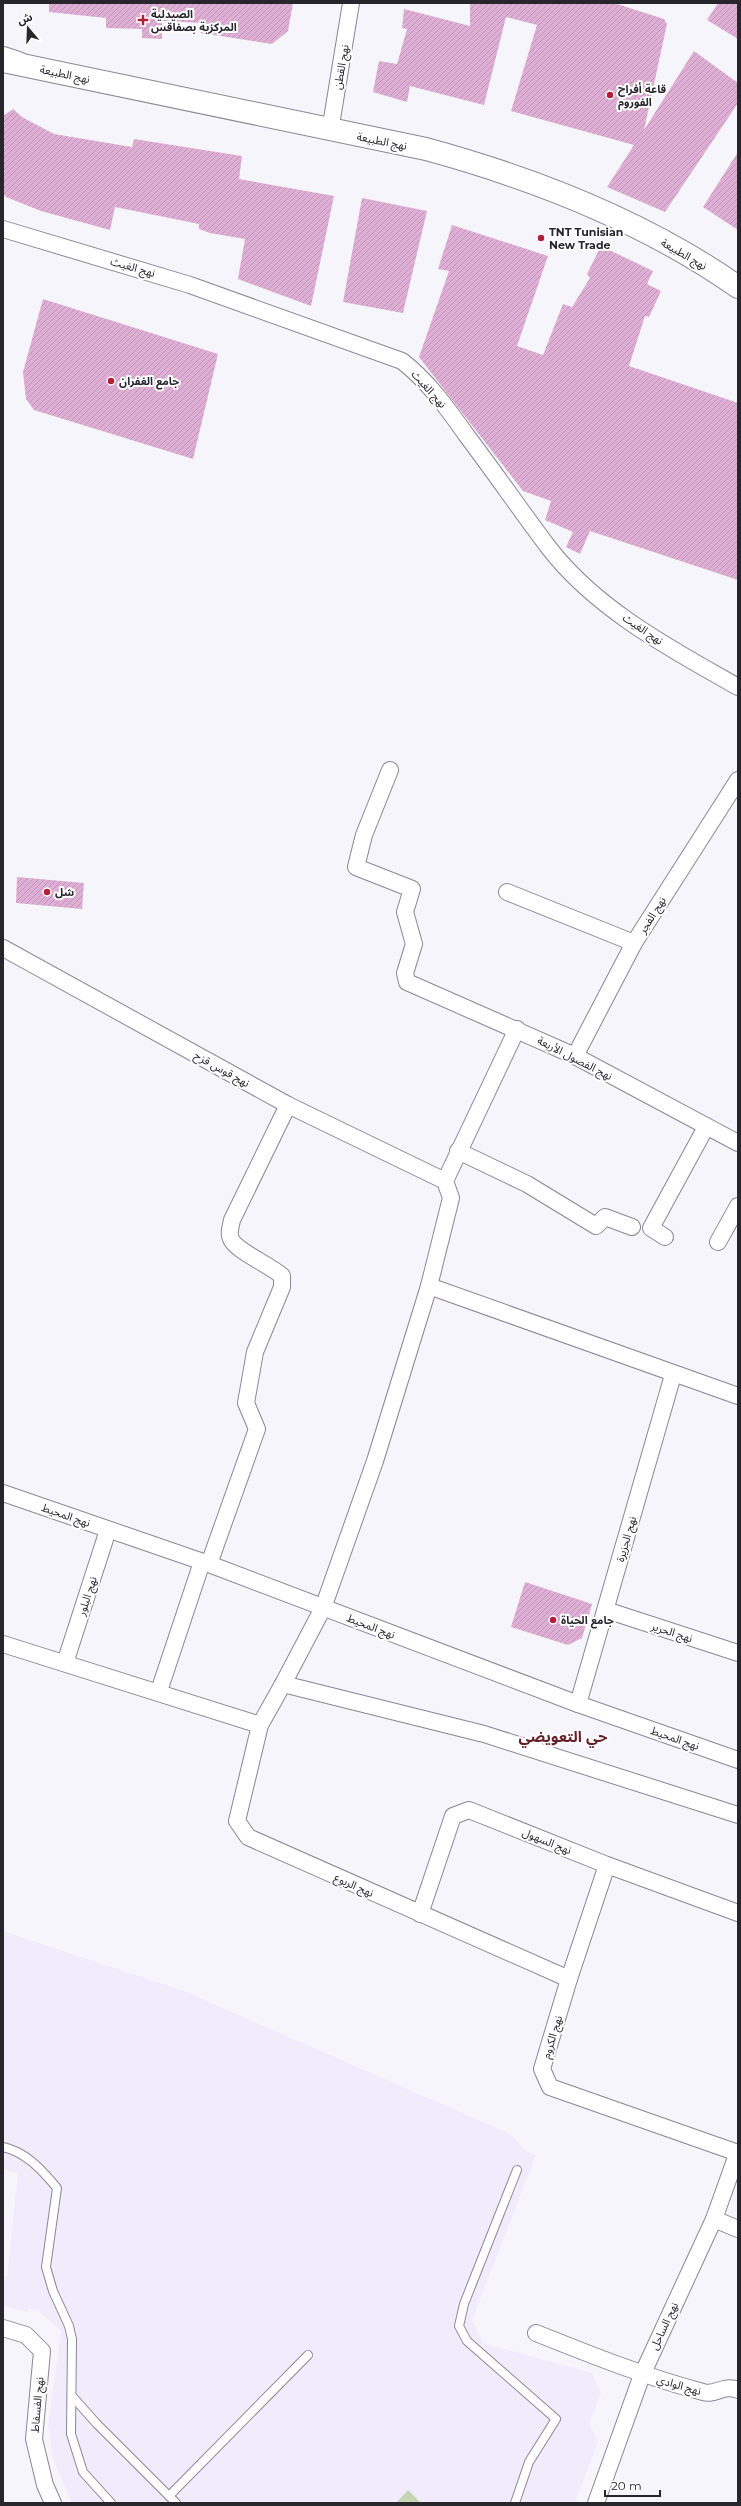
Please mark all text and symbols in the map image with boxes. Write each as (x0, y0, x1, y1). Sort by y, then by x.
place label: الصيدلية المركزية بصفاقس (151, 7, 237, 34)
north arrow (8, 8, 48, 48)
text: ش (15, 9, 34, 28)
marker: الصيدلية المركزية بصفاقس (138, 15, 148, 25)
street label: نهج القطن (330, 43, 353, 91)
street label: نهج الطبيعة (38, 62, 91, 87)
place label: قاعة أفراح الفوروم (618, 82, 667, 111)
marker: قاعة أفراح الفوروم (605, 90, 615, 100)
street label: نهج الطبيعة (356, 129, 408, 154)
place label: TNT Tunisian New Trade (549, 225, 623, 252)
marker: TNT Tunisian New Trade (536, 233, 546, 243)
street label: نهج الطبيعة (658, 235, 710, 274)
street label: نهج الغيث (109, 254, 157, 281)
street label: نهج الغيث (408, 367, 450, 411)
place label: جامع الغفران (119, 374, 179, 390)
marker: جامع الغفران (106, 376, 116, 386)
street label: نهج الغيث (619, 610, 666, 648)
place label: شل (55, 885, 74, 899)
marker: شل (42, 887, 52, 897)
street label: نهج الفجر (635, 894, 670, 937)
street label: نهج الفصول الأربعة (535, 1033, 615, 1084)
street label: نهج قوس قزح (191, 1048, 252, 1091)
street label: نهج المحيط (39, 1500, 92, 1531)
street label: نهج الجزيرة (613, 1515, 640, 1564)
street label: نهج البلور (74, 1575, 101, 1619)
street label: نهج المحيط (344, 1610, 397, 1643)
place label: جامع الحياة (561, 1613, 614, 1629)
marker: جامع الحياة (548, 1615, 558, 1625)
street label: نهج الحرير (648, 1618, 695, 1646)
street label: نهج المحيط (648, 1723, 701, 1754)
district label: حي التعويضي (519, 1727, 608, 1748)
street label: نهج السهول (520, 1825, 574, 1858)
street label: نهج الربوع (332, 1870, 376, 1901)
street label: نهج الكروم (539, 2014, 566, 2060)
street label: نهج الساحل (647, 2300, 682, 2353)
street label: نهج الوادي (655, 2372, 703, 2400)
street label: نهج الفسفاط (28, 2376, 47, 2434)
scale bar (605, 2472, 660, 2498)
text: 20 m (611, 2478, 642, 2493)

